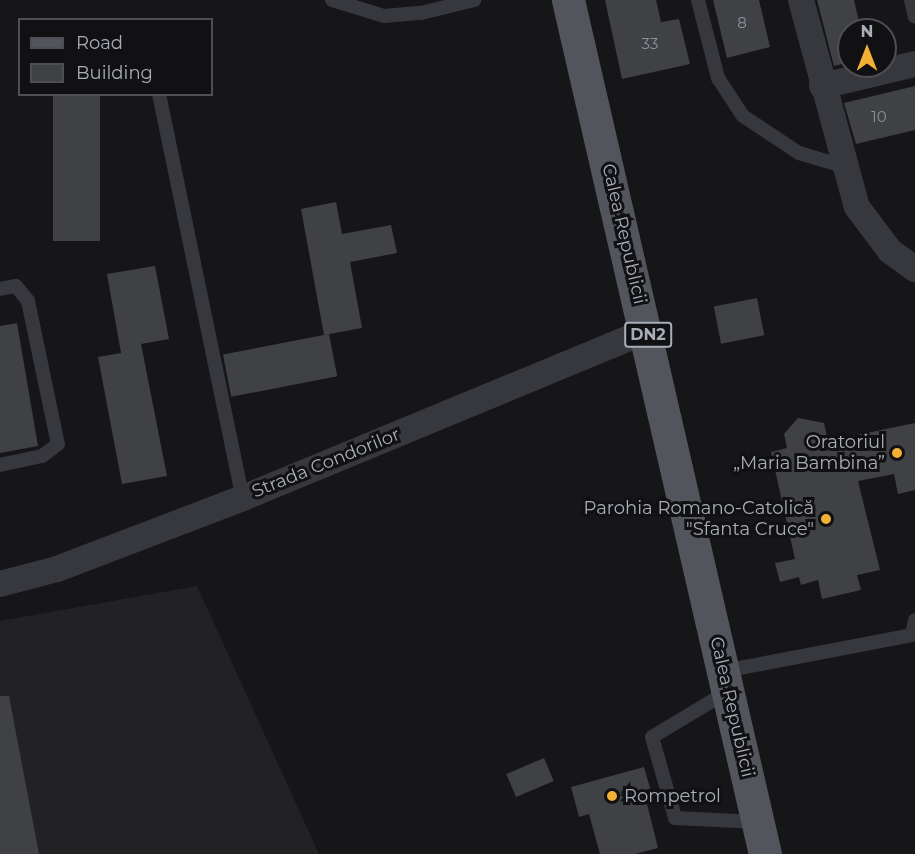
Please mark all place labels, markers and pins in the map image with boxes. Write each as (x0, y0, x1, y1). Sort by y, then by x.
place label: Oratoriul „Maria Bambina” (733, 432, 885, 474)
marker: Oratoriul „Maria Bambina” (890, 446, 904, 460)
place label: Parohia Romano-Catolică "Sfanta Cruce" (584, 498, 814, 540)
marker: Parohia Romano-Catolică "Sfanta Cruce" (819, 512, 833, 526)
place label: Rompetrol (624, 785, 721, 807)
marker: Rompetrol (605, 789, 619, 803)

